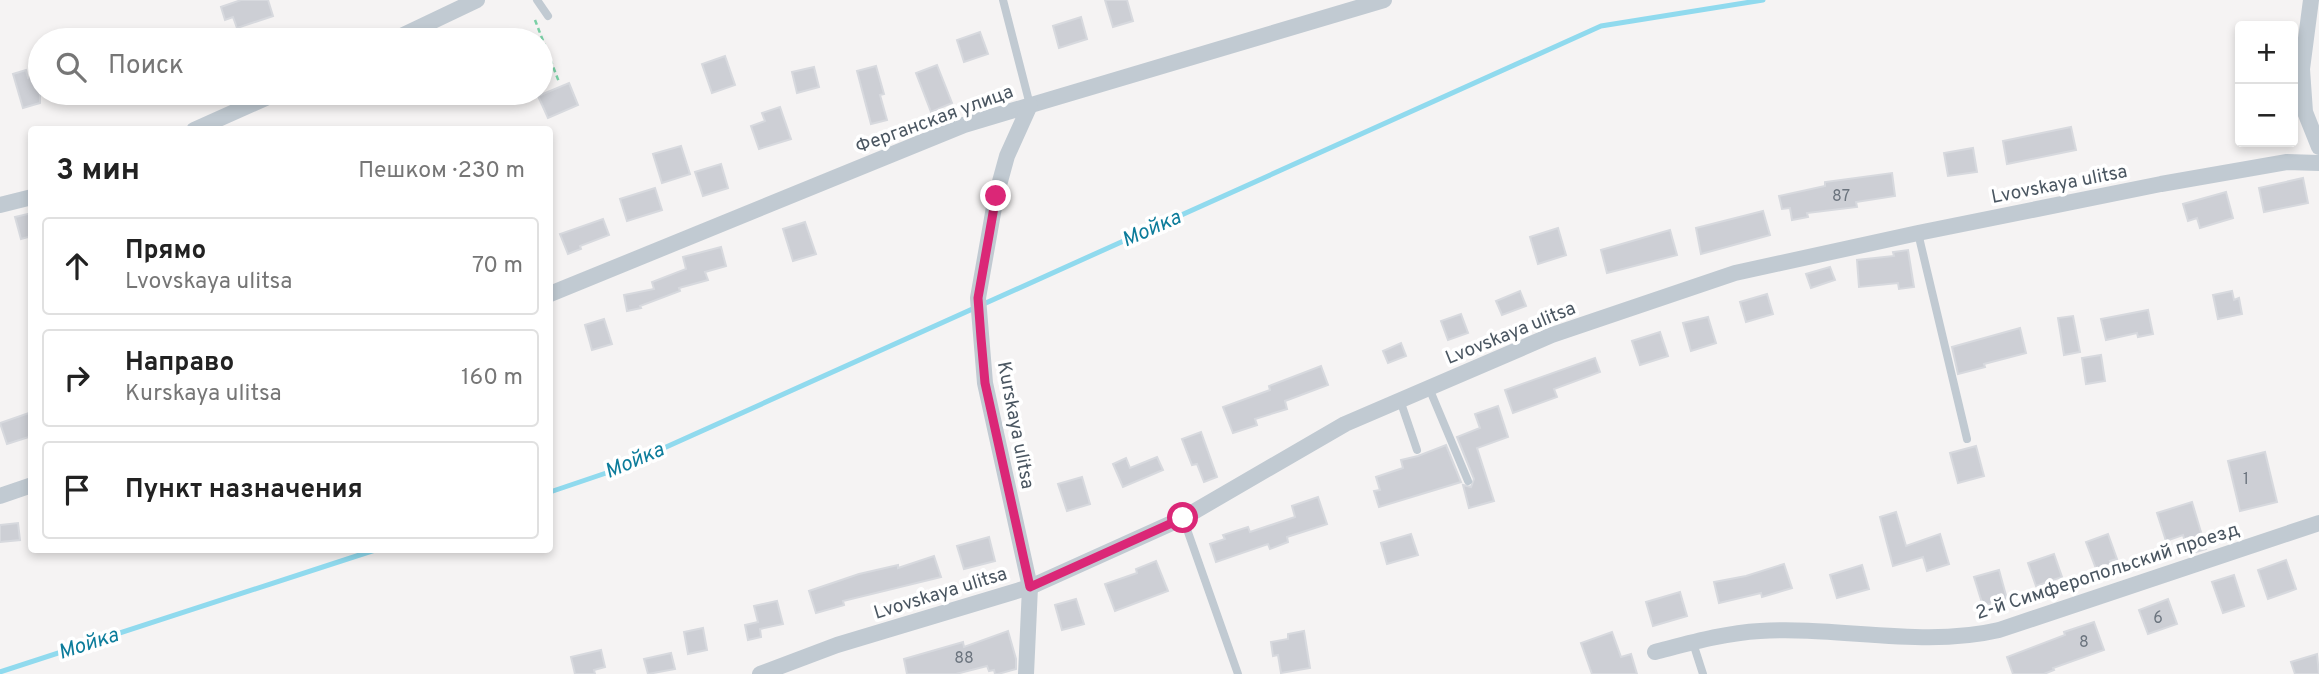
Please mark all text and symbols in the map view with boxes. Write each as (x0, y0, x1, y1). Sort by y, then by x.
map controls (2235, 21, 2298, 147)
button: + (2235, 21, 2298, 84)
search box (28, 28, 553, 105)
icon: search (52, 48, 90, 86)
text: Поиск (108, 50, 184, 83)
street label: Ферганская улица (853, 80, 1017, 160)
button: − (2235, 84, 2298, 147)
text: 3 мин (56, 153, 140, 190)
text: Пешком · 230 m (358, 157, 525, 186)
street label: Lvovskaya ulitsa (1989, 160, 2129, 210)
route end (980, 180, 1011, 211)
house number: 87 (1832, 187, 1850, 207)
water label: Мойка (1118, 204, 1185, 254)
text: Прямо (125, 235, 206, 268)
icon: ahead (58, 247, 96, 285)
text: 70 m (472, 252, 523, 281)
text: Lvovskaya ulitsa (125, 268, 292, 297)
street label: Lvovskaya ulitsa (1442, 297, 1579, 371)
text: Направо (125, 347, 234, 380)
icon: right (58, 359, 96, 397)
street label: Kurskaya ulitsa (991, 360, 1039, 491)
text: 160 m (461, 364, 523, 393)
text: Kurskaya ulitsa (125, 380, 282, 409)
water label: Мойка (601, 437, 668, 486)
house number: 1 (2243, 470, 2249, 490)
icon: arrive (58, 471, 96, 509)
text: Пункт назначения (125, 474, 363, 507)
route start (1167, 502, 1198, 533)
street label: 2-й Симферопольский проезд (1973, 518, 2243, 626)
street label: Lvovskaya ulitsa (871, 562, 1010, 626)
house number: 6 (2153, 609, 2163, 629)
water label: Мойка (55, 622, 122, 667)
house number: 8 (2079, 633, 2089, 653)
house number: 88 (954, 649, 974, 669)

